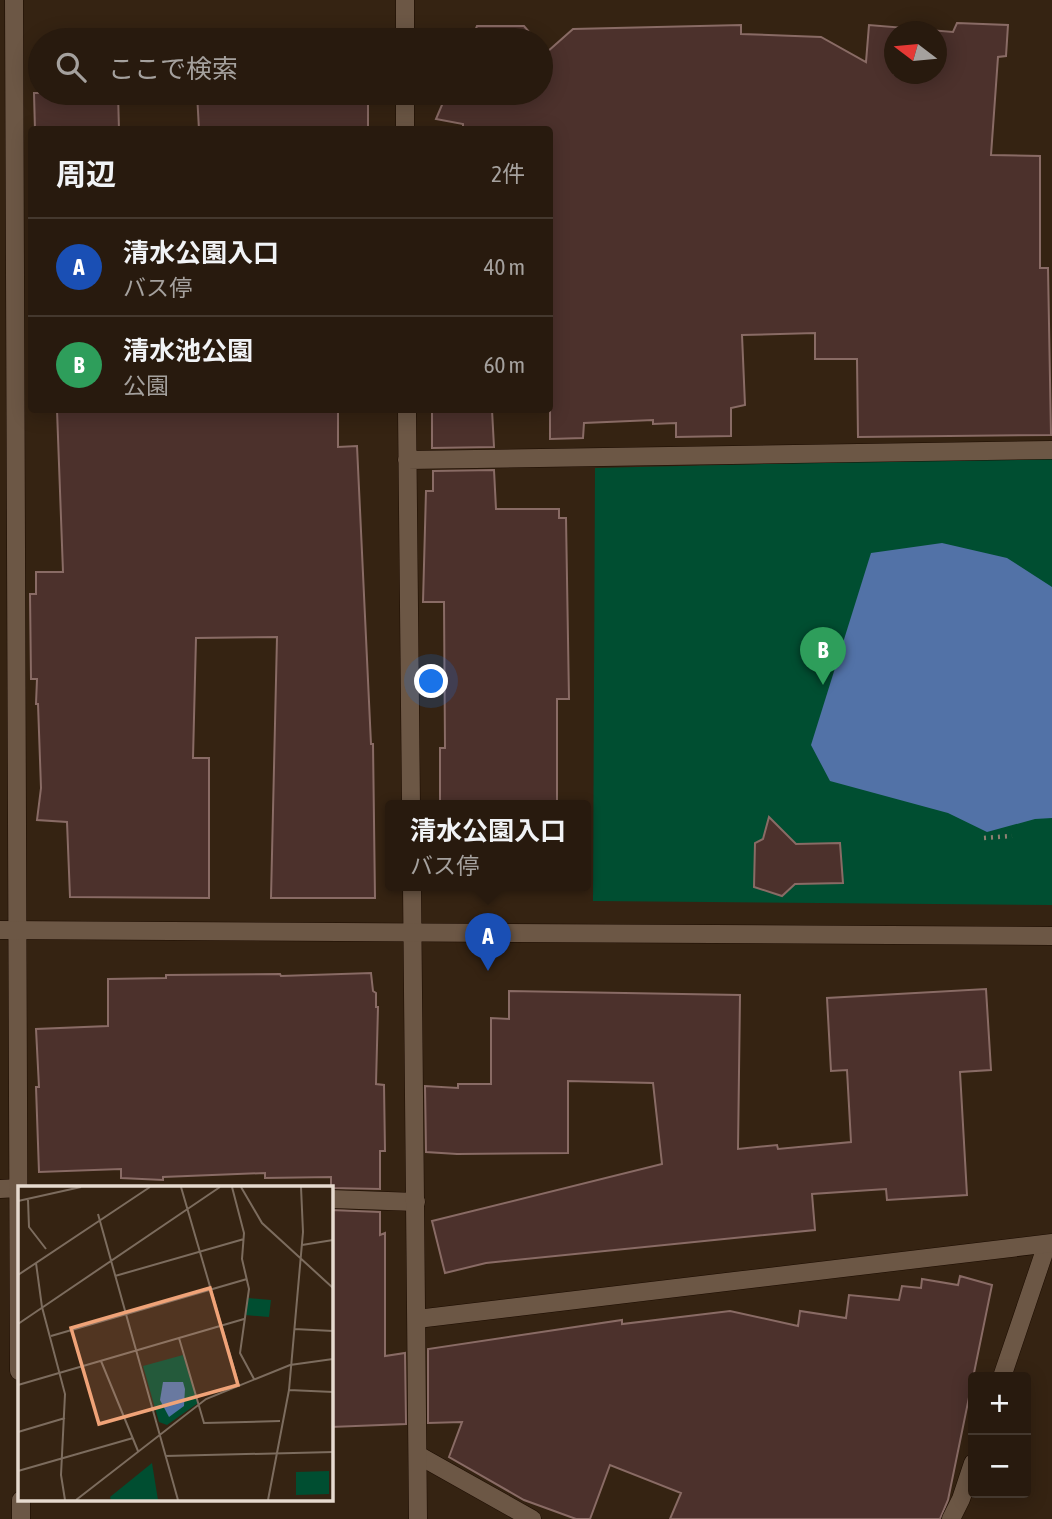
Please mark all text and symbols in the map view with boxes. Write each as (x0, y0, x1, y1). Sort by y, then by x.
north arrow (884, 21, 947, 84)
search box (28, 28, 553, 105)
icon: search (52, 48, 90, 86)
text: ここで検索 (108, 54, 238, 84)
text: 周辺 (56, 157, 116, 191)
text: 2件 (491, 161, 525, 187)
text: 清水公園入口 (123, 238, 279, 268)
text: A (73, 254, 85, 280)
text: 40 m (484, 254, 525, 280)
text: バス停 (123, 275, 192, 301)
text: 清水池公園 (123, 336, 253, 366)
text: B (74, 352, 84, 378)
text: 60 m (484, 352, 525, 378)
text: 公園 (123, 373, 169, 399)
pin: B (800, 627, 846, 685)
your location (414, 664, 448, 698)
popup (385, 800, 591, 891)
text: 清水公園入口 (410, 816, 566, 846)
text: バス停 (410, 853, 479, 879)
pin: A (465, 913, 511, 971)
inset map (18, 1186, 332, 1502)
map controls (968, 1372, 1031, 1498)
button: + (968, 1372, 1031, 1435)
button: − (968, 1435, 1031, 1498)

